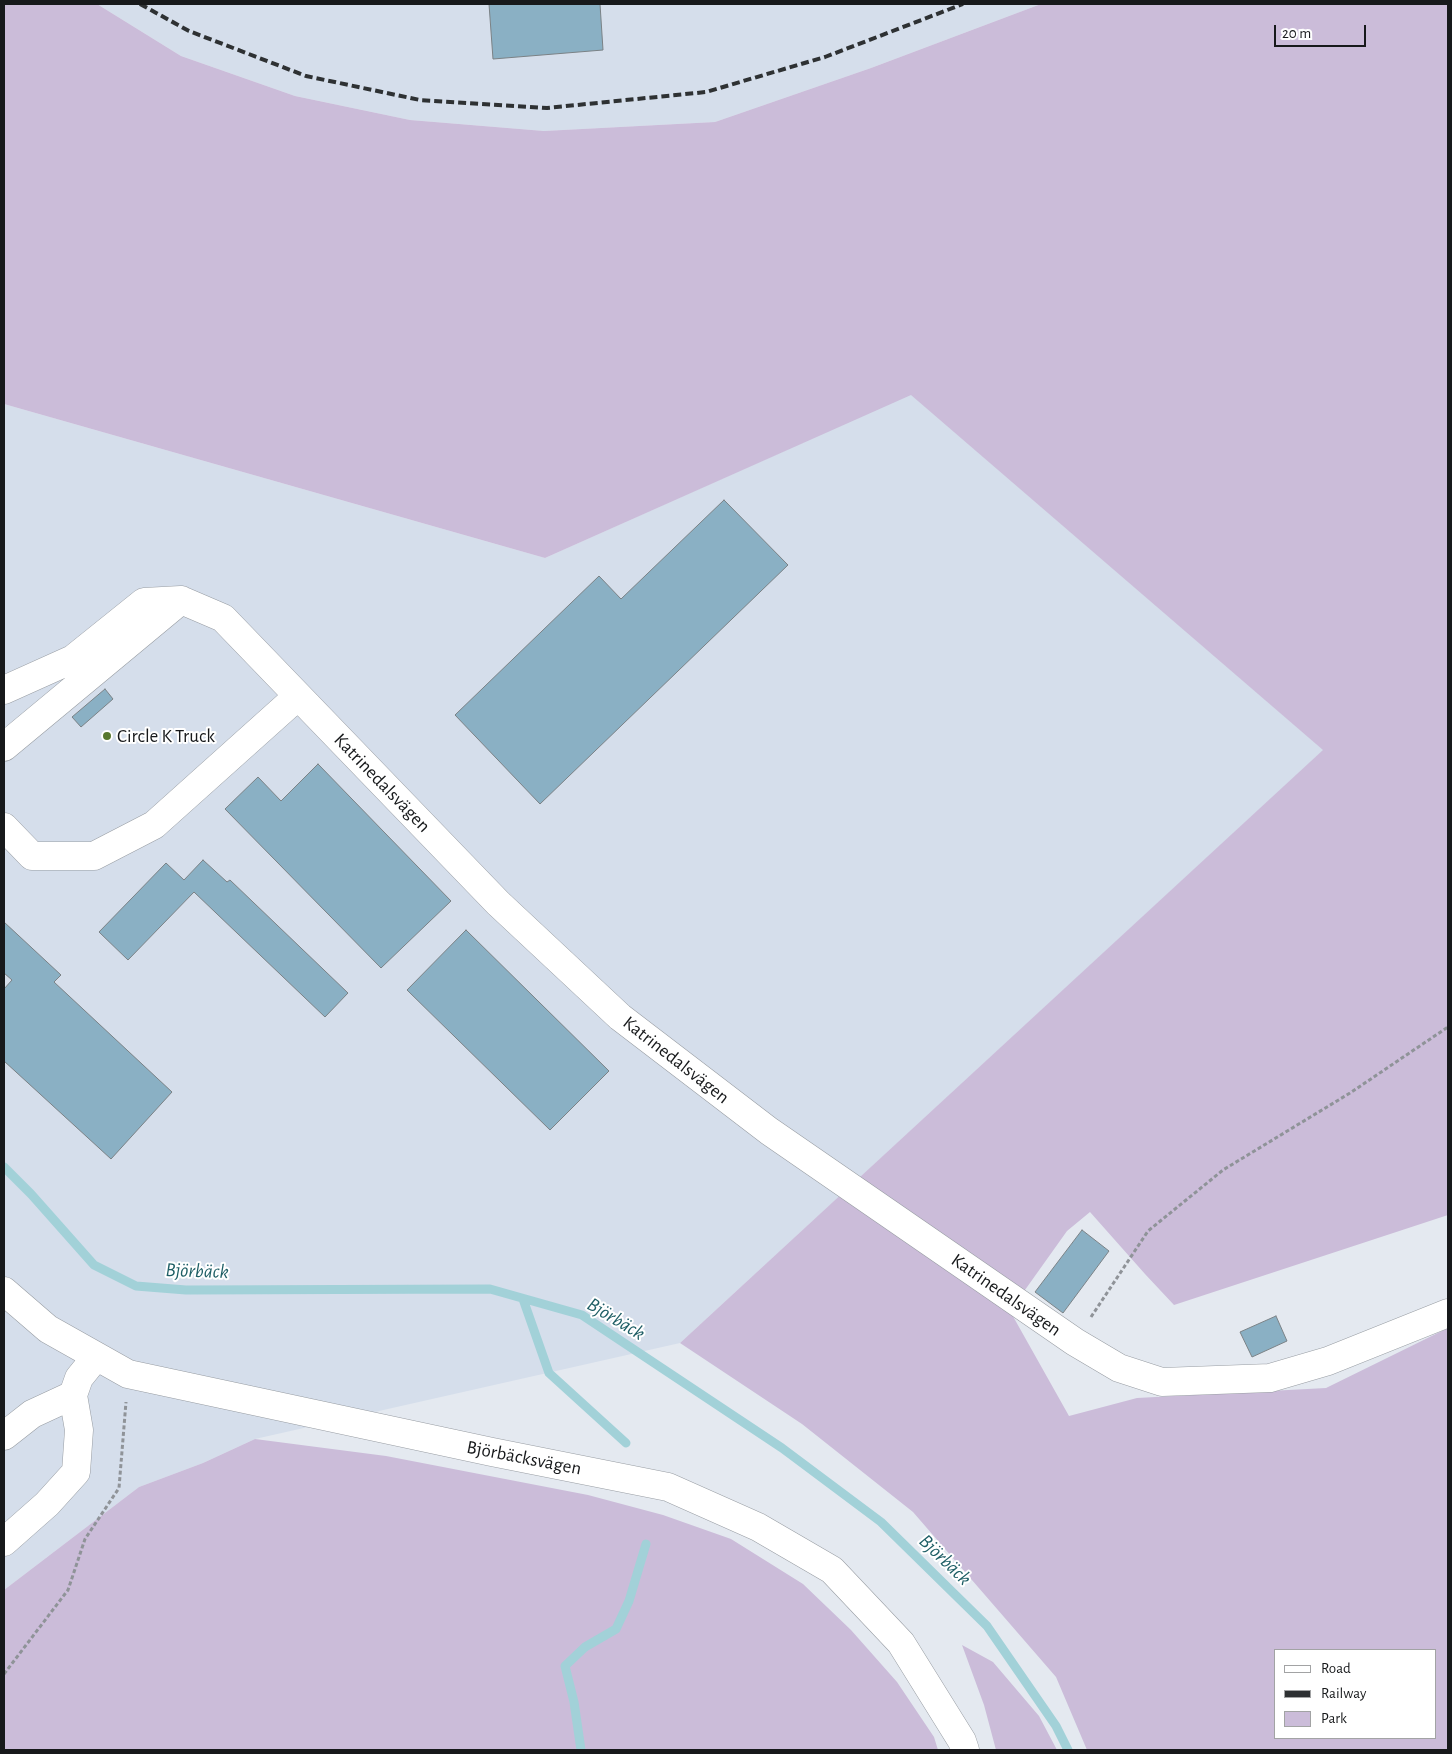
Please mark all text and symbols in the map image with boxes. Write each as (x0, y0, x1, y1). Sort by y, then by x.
scale bar (1277, 15, 1370, 47)
text: 20 m (1282, 26, 1311, 41)
place label: Circle K Truck (117, 725, 215, 747)
street label: Katrinedalsvägen (329, 729, 435, 837)
marker: Circle K Truck (101, 730, 113, 742)
street label: Katrinedalsvägen (618, 1011, 734, 1109)
street label: Katrinedalsvägen (947, 1249, 1065, 1341)
water label: Björbäck (165, 1258, 229, 1284)
water label: Björbäck (583, 1292, 649, 1346)
street label: Björbäcksvägen (465, 1436, 583, 1480)
water label: Björbäck (914, 1529, 976, 1591)
legend (1274, 1649, 1437, 1739)
text: Road (1321, 1661, 1351, 1676)
text: Railway (1321, 1686, 1366, 1701)
text: Park (1321, 1711, 1347, 1726)

